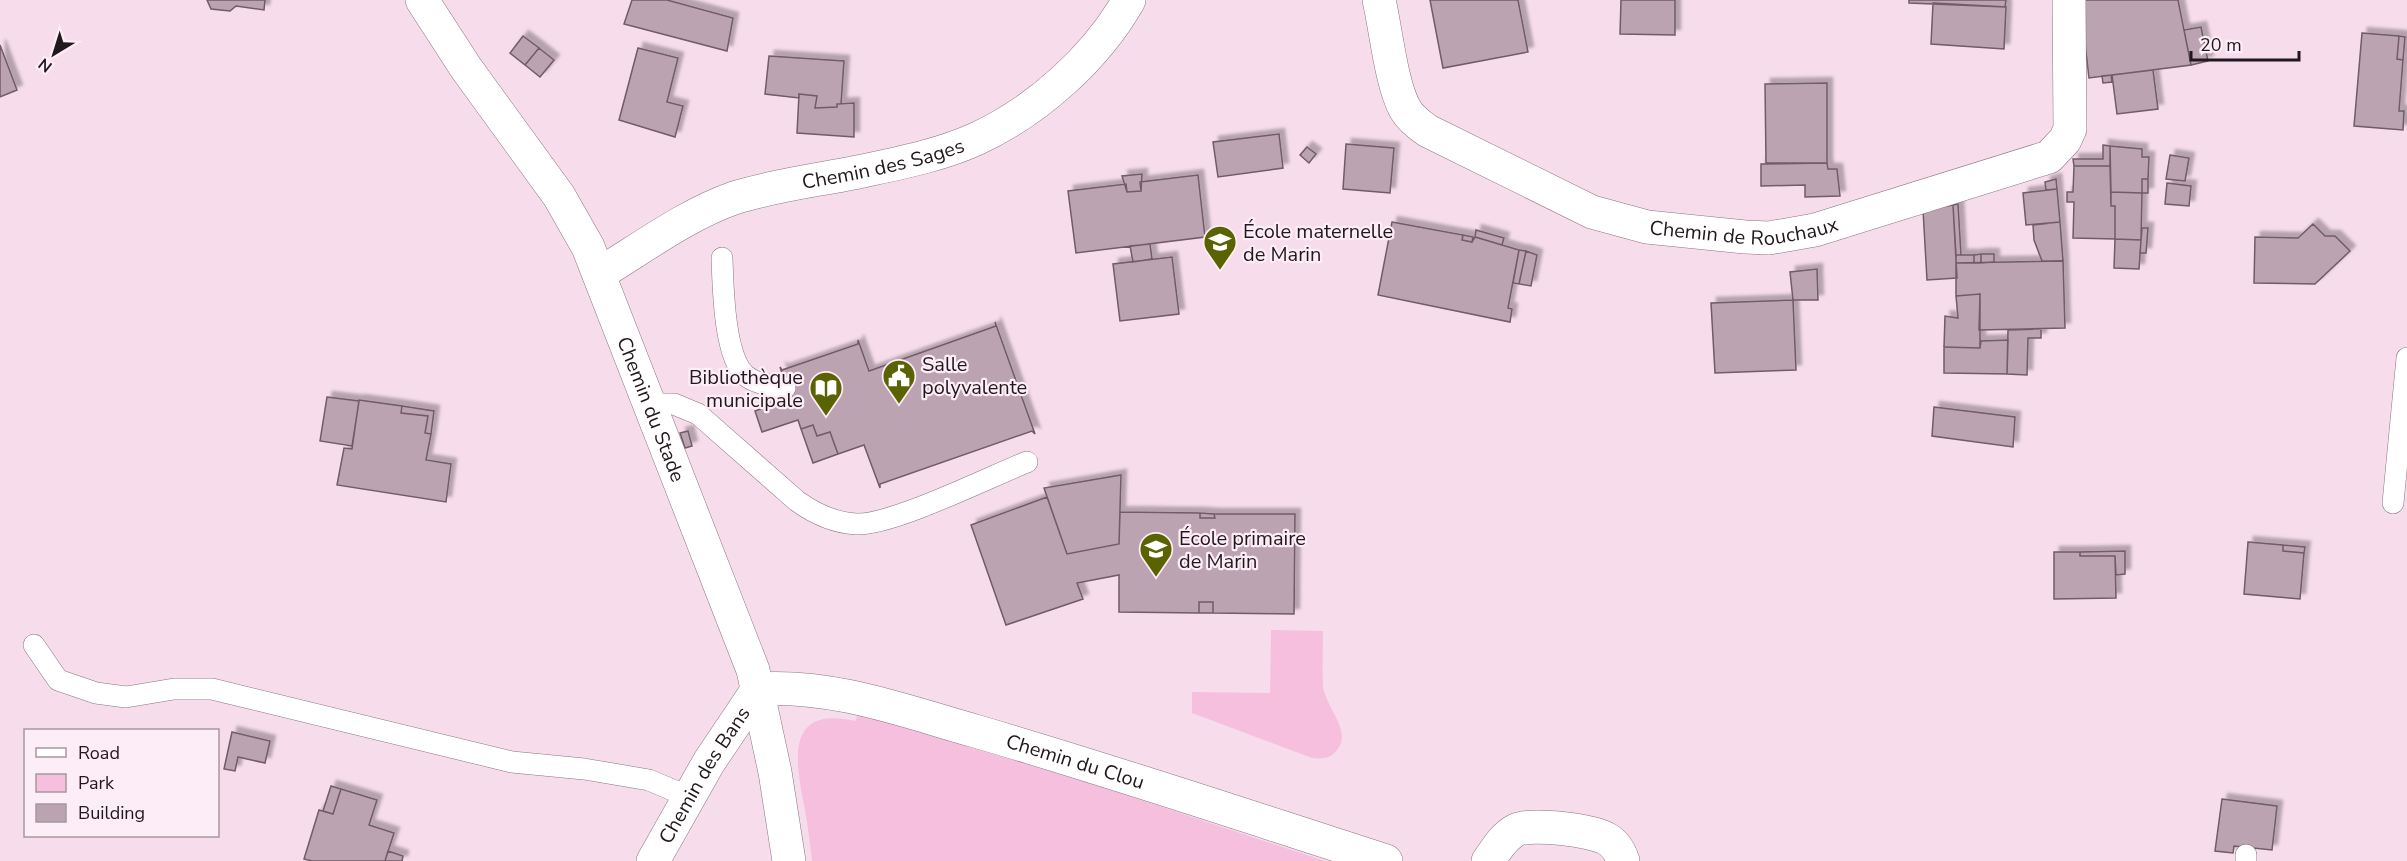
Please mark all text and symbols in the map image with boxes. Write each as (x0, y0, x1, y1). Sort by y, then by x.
north arrow (24, 24, 84, 84)
scale bar (2191, 24, 2299, 62)
text: 20 m (2200, 33, 2242, 57)
text: N (34, 53, 57, 77)
street label: Chemin des Sages (800, 132, 968, 196)
street label: Chemin de Rouchaux (1648, 211, 1842, 253)
place label: École maternelle de Marin (1243, 218, 1393, 268)
school or university icon: École maternelle de Marin (1202, 224, 1238, 271)
street label: Chemin du Stade (610, 333, 691, 486)
place label: Salle polyvalente (922, 351, 1027, 401)
public building icon: Salle polyvalente (881, 358, 917, 405)
place label: Bibliothèque municipale (689, 364, 803, 414)
library icon: Bibliothèque municipale (808, 370, 844, 417)
place label: École primaire de Marin (1179, 525, 1306, 575)
school or university icon: École primaire de Marin (1138, 531, 1174, 578)
street label: Chemin des Bans (653, 701, 756, 849)
street label: Chemin du Clou (1003, 728, 1148, 796)
legend (24, 729, 219, 837)
text: Road (78, 741, 120, 765)
text: Park (78, 771, 115, 795)
text: Building (78, 801, 145, 825)

